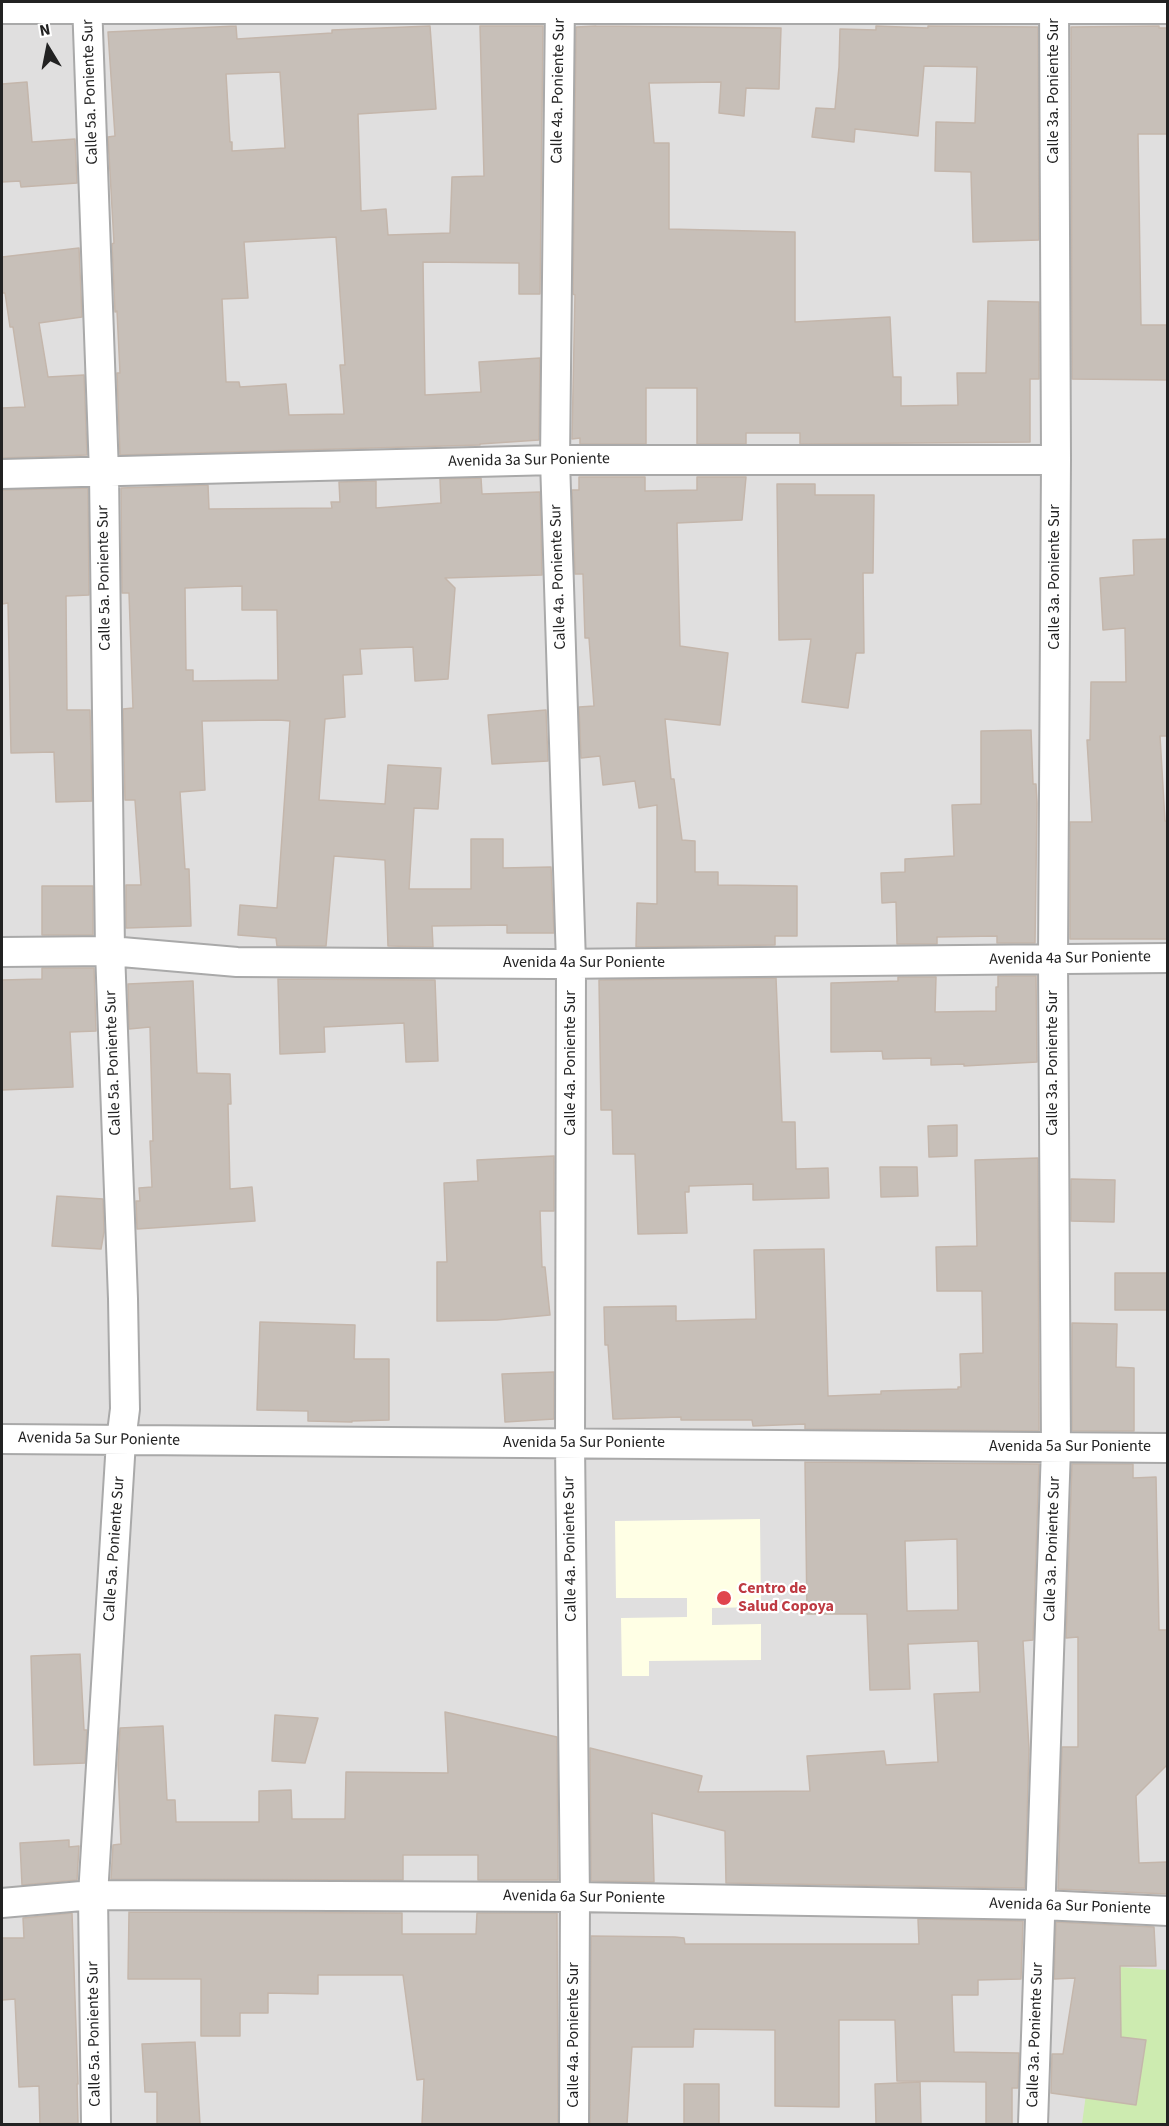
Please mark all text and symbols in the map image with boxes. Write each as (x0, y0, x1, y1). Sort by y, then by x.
north arrow (18, 18, 78, 78)
street label: Calle 4a. Poniente Sur (548, 18, 570, 164)
street label: Calle 3a. Poniente Sur (1044, 18, 1064, 164)
text: N (38, 19, 52, 42)
street label: Calle 5a. Poniente Sur (79, 19, 103, 165)
street label: Avenida 3a Sur Poniente (448, 450, 610, 472)
street label: Calle 4a. Poniente Sur (547, 504, 571, 650)
street label: Calle 3a. Poniente Sur (1045, 504, 1065, 650)
street label: Calle 5a. Poniente Sur (94, 505, 116, 651)
street label: Avenida 4a Sur Poniente (989, 948, 1151, 970)
street label: Avenida 4a Sur Poniente (503, 953, 665, 973)
street label: Calle 5a. Poniente Sur (102, 990, 126, 1136)
street label: Calle 4a. Poniente Sur (561, 990, 581, 1136)
street label: Calle 3a. Poniente Sur (1043, 990, 1063, 1136)
street label: Avenida 5a Sur Poniente (18, 1429, 180, 1451)
street label: Avenida 5a Sur Poniente (503, 1433, 665, 1453)
street label: Avenida 5a Sur Poniente (989, 1437, 1151, 1457)
street label: Calle 5a. Poniente Sur (100, 1476, 130, 1622)
street label: Calle 4a. Poniente Sur (560, 1476, 582, 1622)
street label: Calle 3a. Poniente Sur (1041, 1476, 1065, 1622)
place label: Centro de Salud Copoya (738, 1579, 834, 1617)
marker: Centro de Salud Copoya (715, 1589, 733, 1607)
street label: Avenida 6a Sur Poniente (503, 1887, 665, 1909)
street label: Avenida 6a Sur Poniente (989, 1895, 1151, 1919)
street label: Calle 5a. Poniente Sur (84, 1961, 106, 2107)
street label: Calle 4a. Poniente Sur (564, 1962, 584, 2108)
street label: Calle 3a. Poniente Sur (1024, 1962, 1048, 2108)

